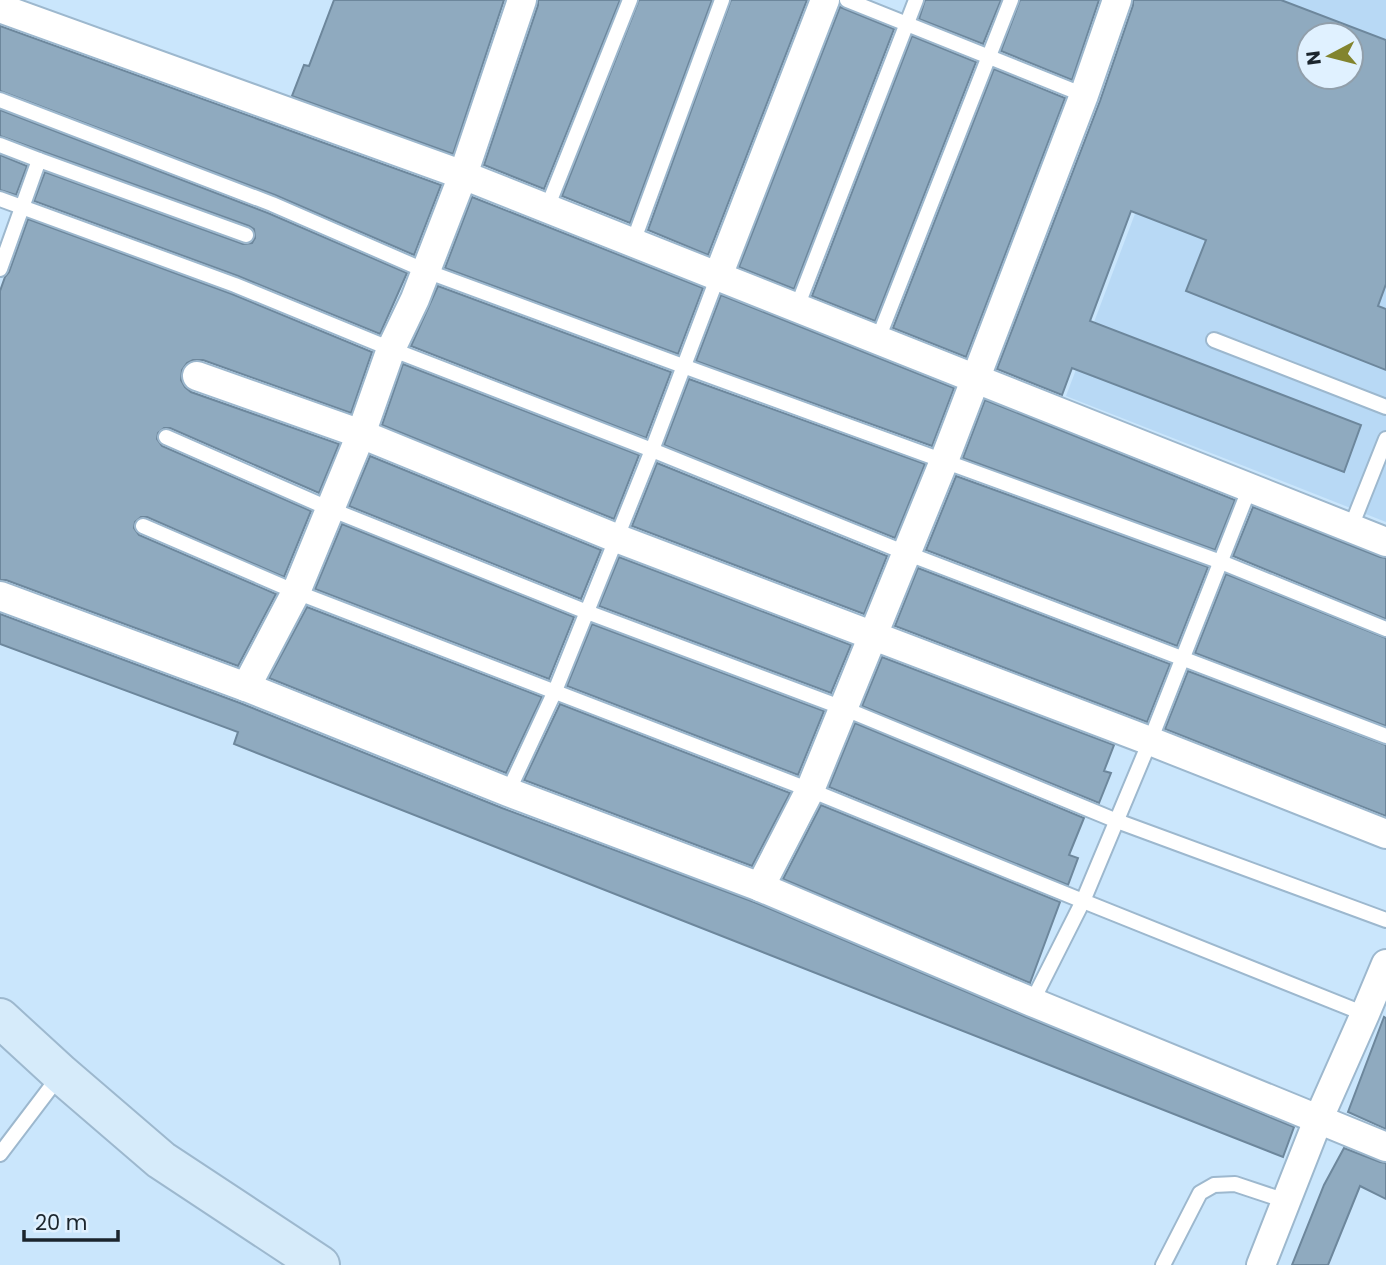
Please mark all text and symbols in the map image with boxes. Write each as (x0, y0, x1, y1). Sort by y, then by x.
north arrow (1295, 21, 1365, 91)
text: N (1299, 49, 1328, 67)
scale bar (24, 1198, 119, 1242)
text: 20 m (35, 1208, 88, 1237)

